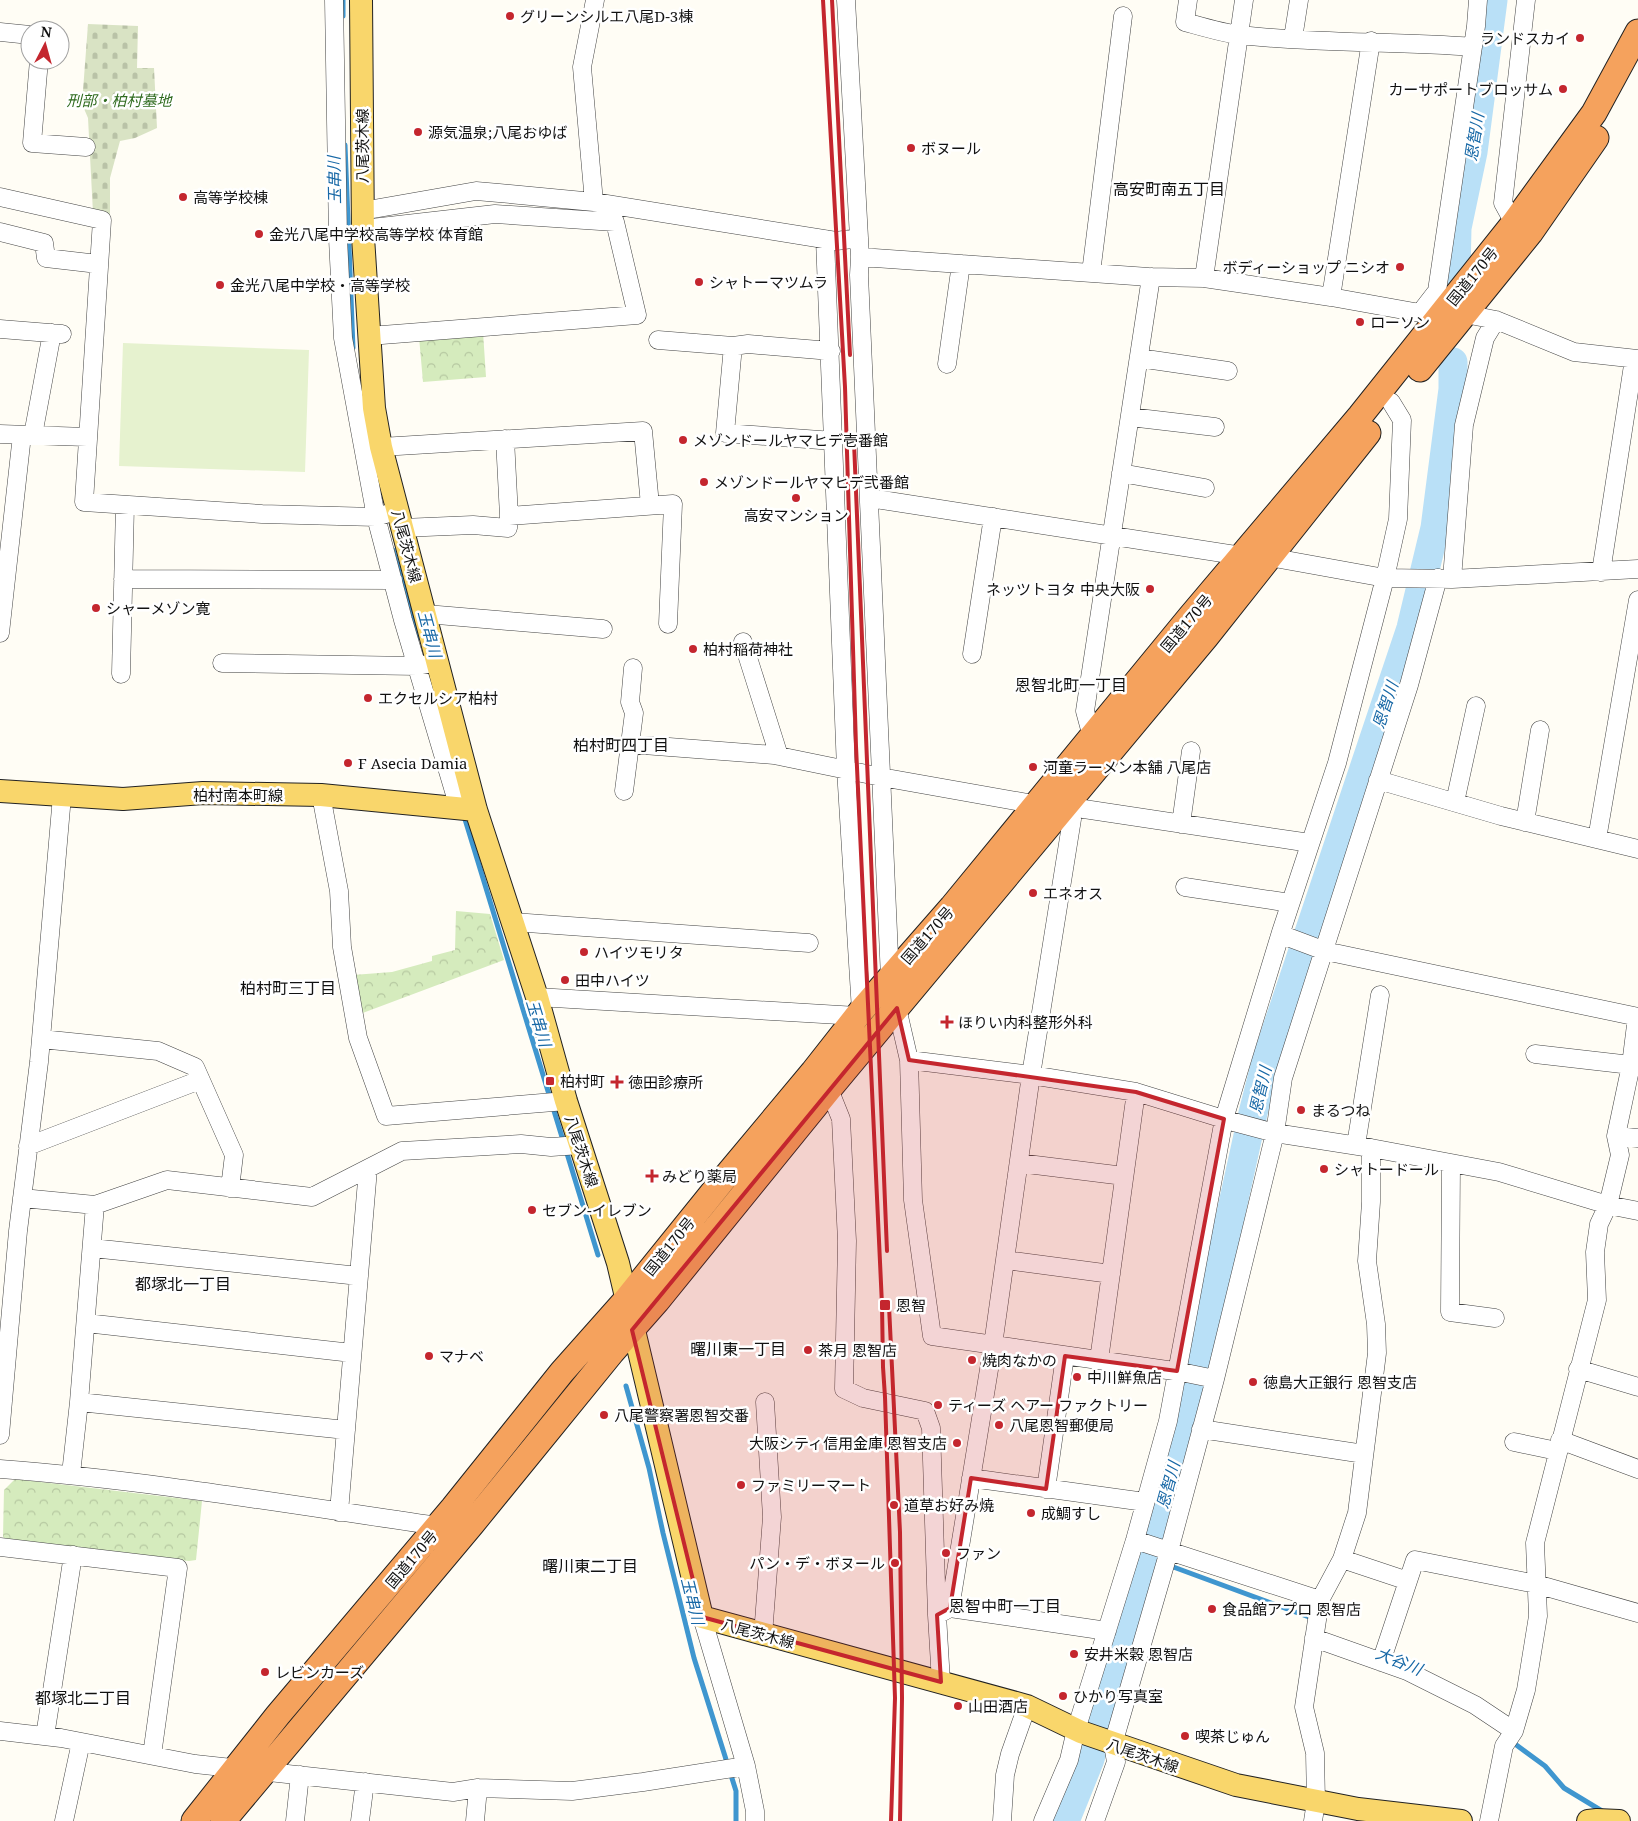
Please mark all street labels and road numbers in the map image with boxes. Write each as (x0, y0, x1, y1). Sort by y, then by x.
street label: 八尾茨木線 (352, 108, 372, 184)
street label: 国道170号 (1442, 242, 1502, 310)
street label: 八尾茨木線 (388, 507, 426, 585)
street label: 国道170号 (1156, 590, 1216, 656)
street label: 柏村南本町線 (193, 785, 283, 805)
street label: 国道170号 (896, 902, 958, 968)
street label: 八尾茨木線 (561, 1112, 603, 1190)
street label: 国道170号 (639, 1212, 699, 1280)
street label: 国道170号 (381, 1526, 441, 1592)
street label: 八尾茨木線 (719, 1614, 797, 1652)
street label: 八尾茨木線 (1104, 1733, 1182, 1777)

